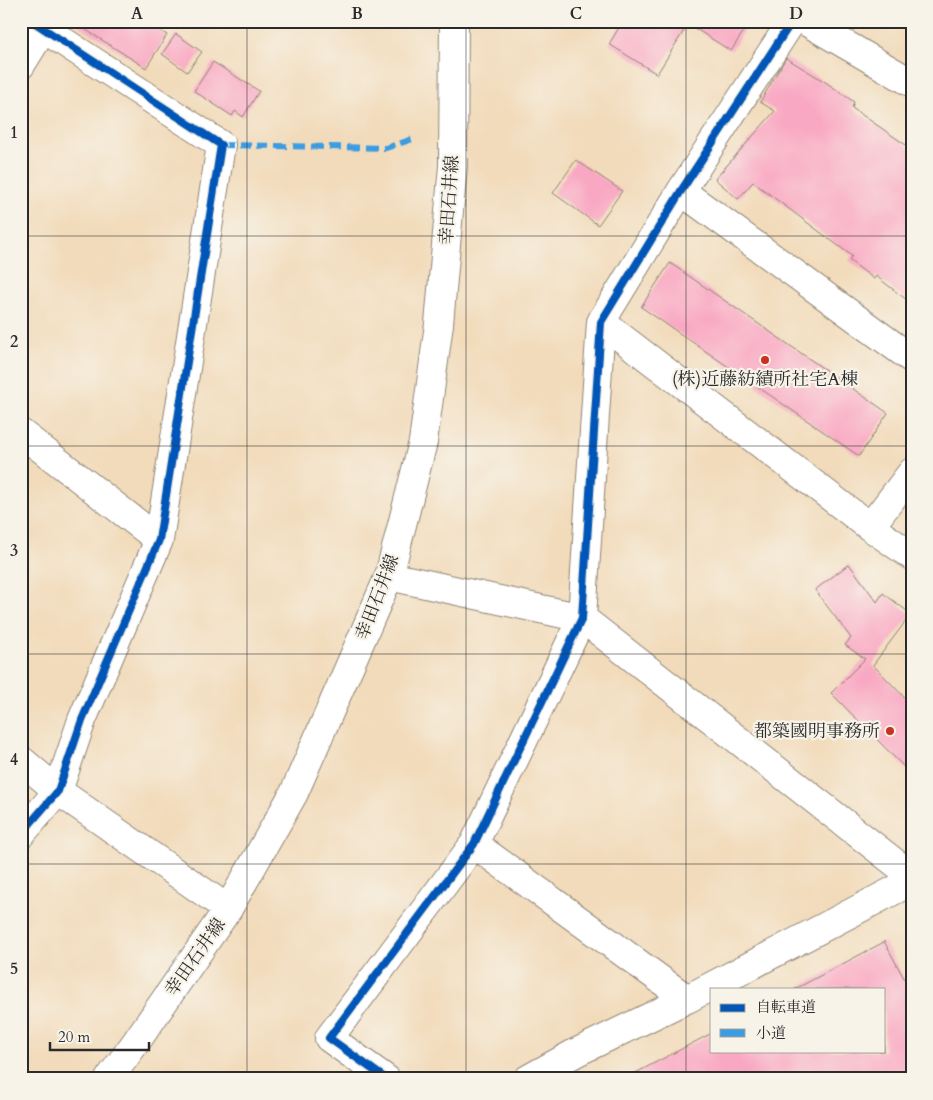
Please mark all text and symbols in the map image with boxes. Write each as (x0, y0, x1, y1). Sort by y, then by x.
text: A (131, 3, 143, 25)
text: B (351, 3, 363, 25)
text: C (570, 3, 582, 25)
text: D (789, 3, 803, 25)
text: 1 (10, 122, 18, 144)
street label: 幸田石井線 (434, 154, 465, 246)
text: 2 (10, 331, 18, 353)
marker: (株)近藤紡績所社宅A棟 (759, 354, 771, 366)
place label: (株)近藤紡績所社宅A棟 (672, 367, 858, 392)
text: 3 (10, 540, 18, 562)
street label: 幸田石井線 (350, 551, 405, 644)
place label: 都築國明事務所 (754, 719, 880, 744)
marker: 都築國明事務所 (884, 725, 896, 737)
text: 4 (10, 749, 18, 771)
street label: 幸田石井線 (159, 913, 231, 1001)
text: 5 (10, 958, 18, 980)
legend (710, 988, 886, 1052)
text: 自転車道 (756, 997, 816, 1017)
scale bar (50, 1020, 149, 1052)
text: 小道 (756, 1023, 786, 1043)
text: 20 m (58, 1027, 90, 1047)

